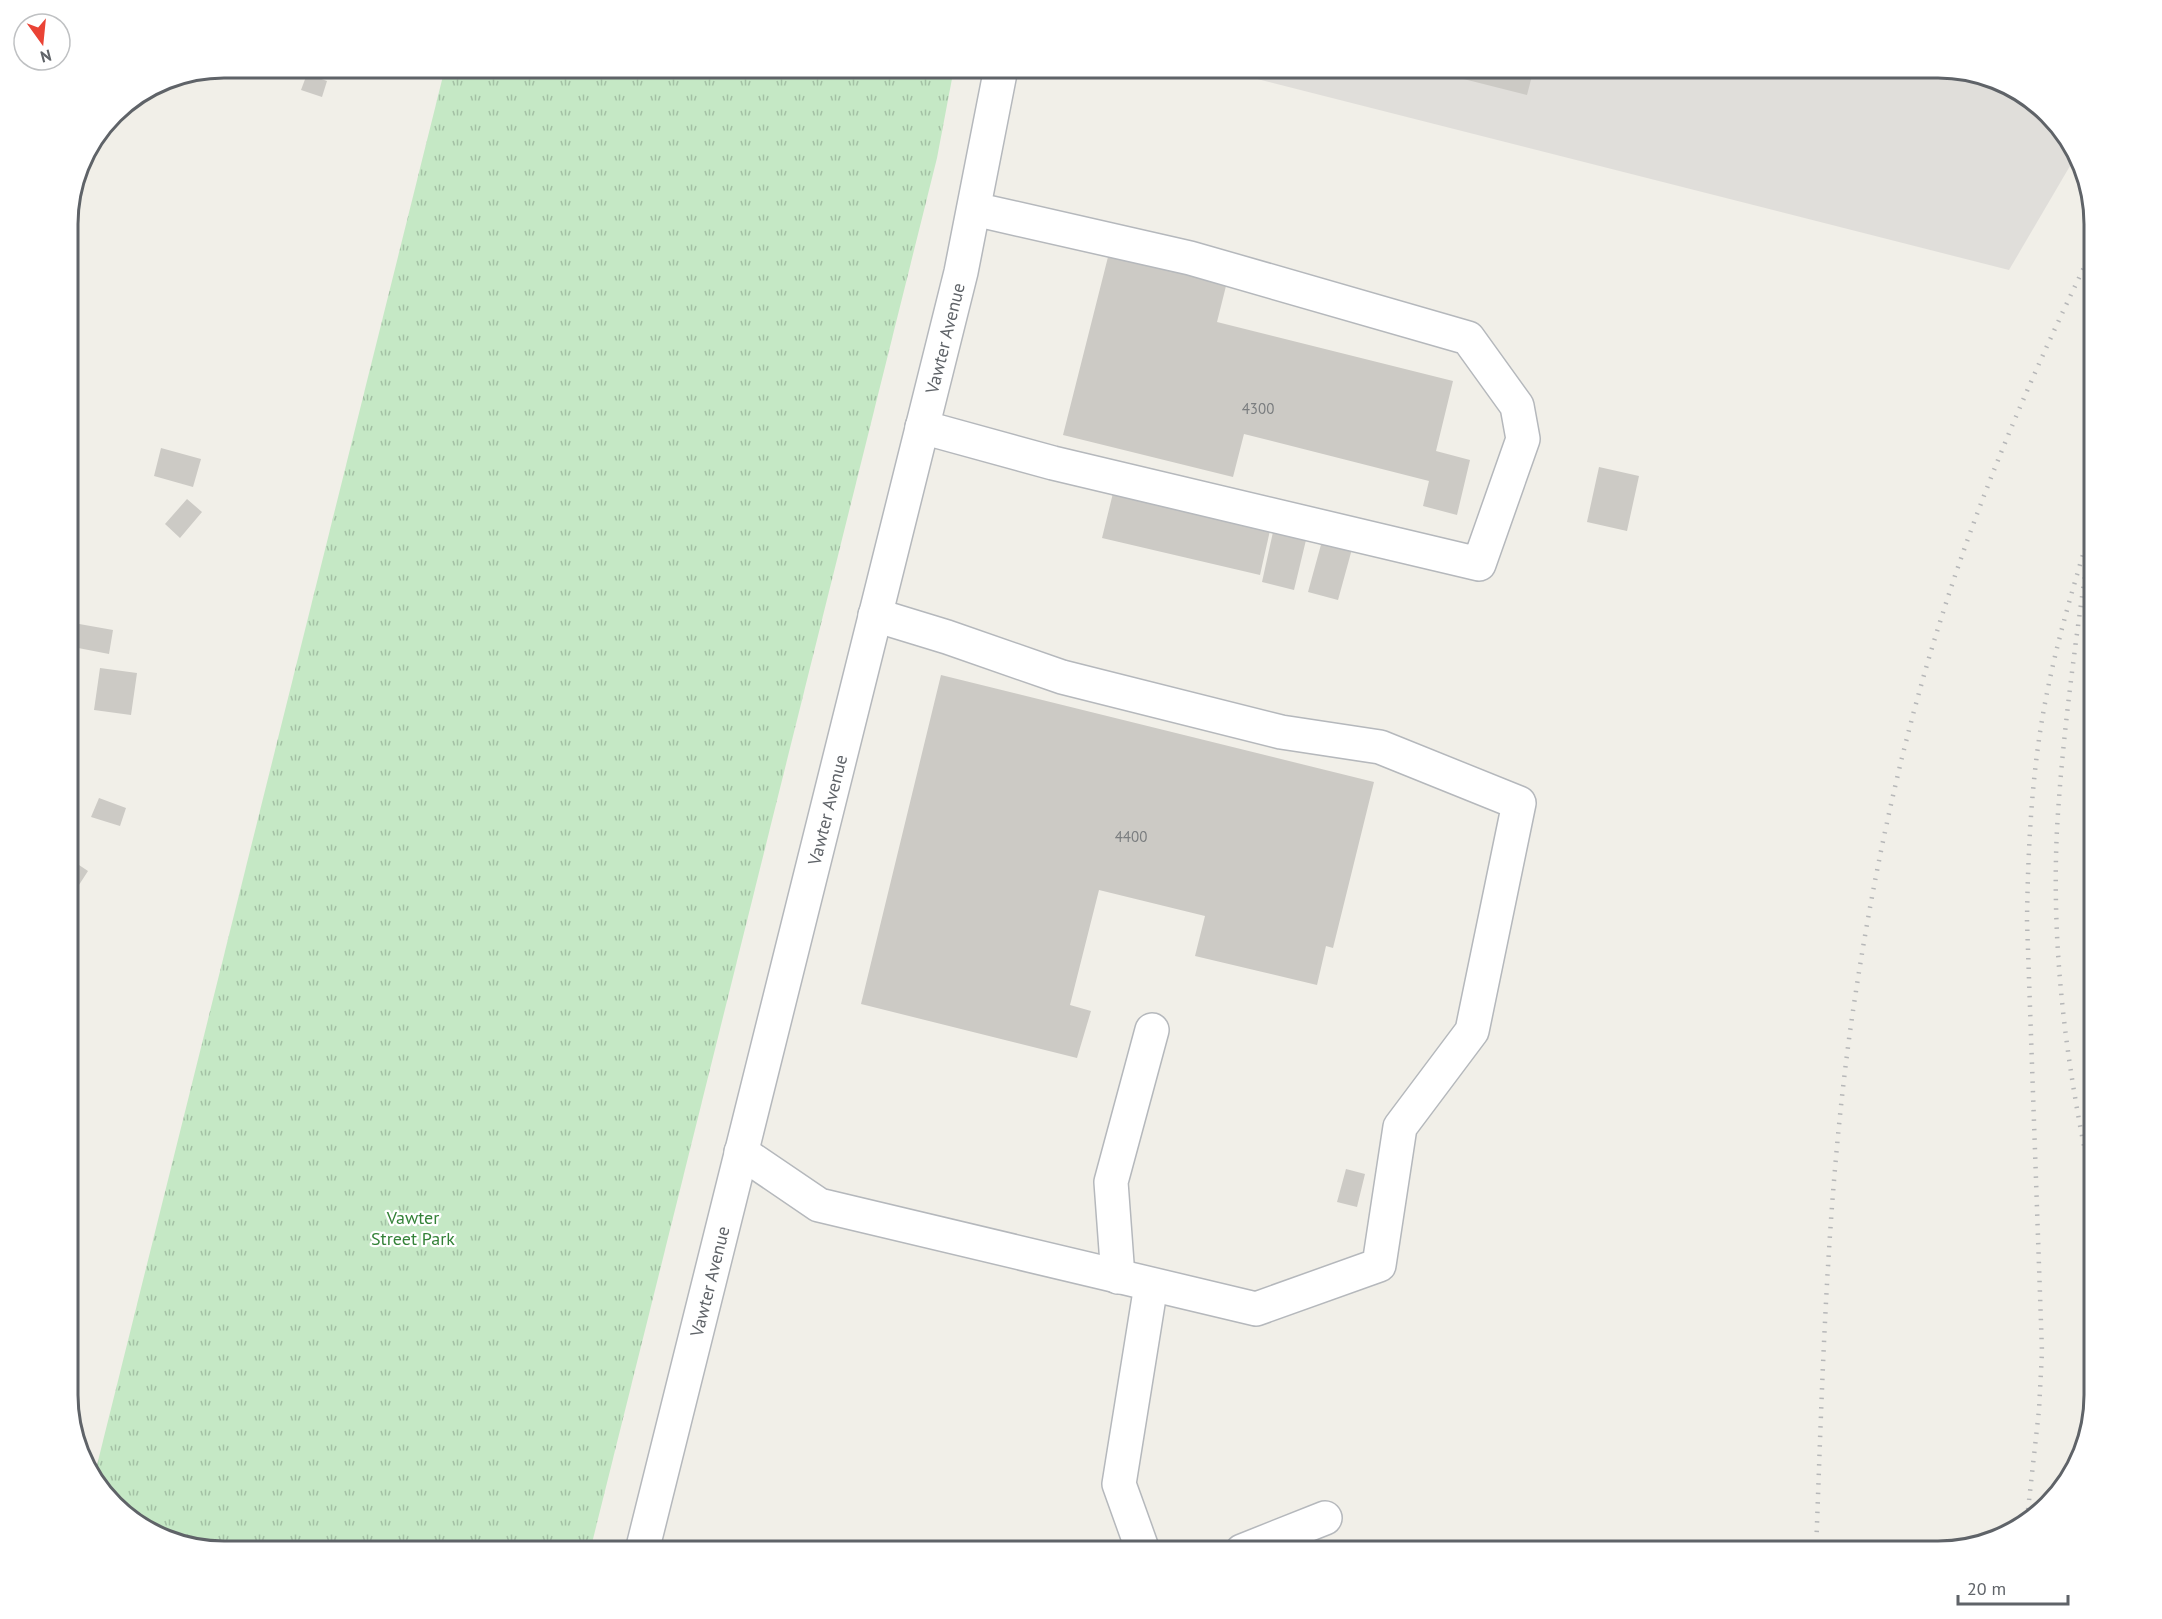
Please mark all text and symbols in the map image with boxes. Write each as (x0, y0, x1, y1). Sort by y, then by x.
north arrow (12, 12, 72, 72)
text: N (38, 45, 54, 68)
street label: Vawter Avenue (919, 280, 969, 397)
house number: 4300 (1242, 399, 1274, 418)
street label: Vawter Avenue (802, 752, 852, 868)
house number: 4400 (1115, 827, 1147, 846)
park label: Vawter Street Park (371, 1206, 455, 1250)
street label: Vawter Avenue (684, 1224, 734, 1340)
scale bar (1958, 1568, 2068, 1606)
text: 20 m (1967, 1577, 2006, 1600)

